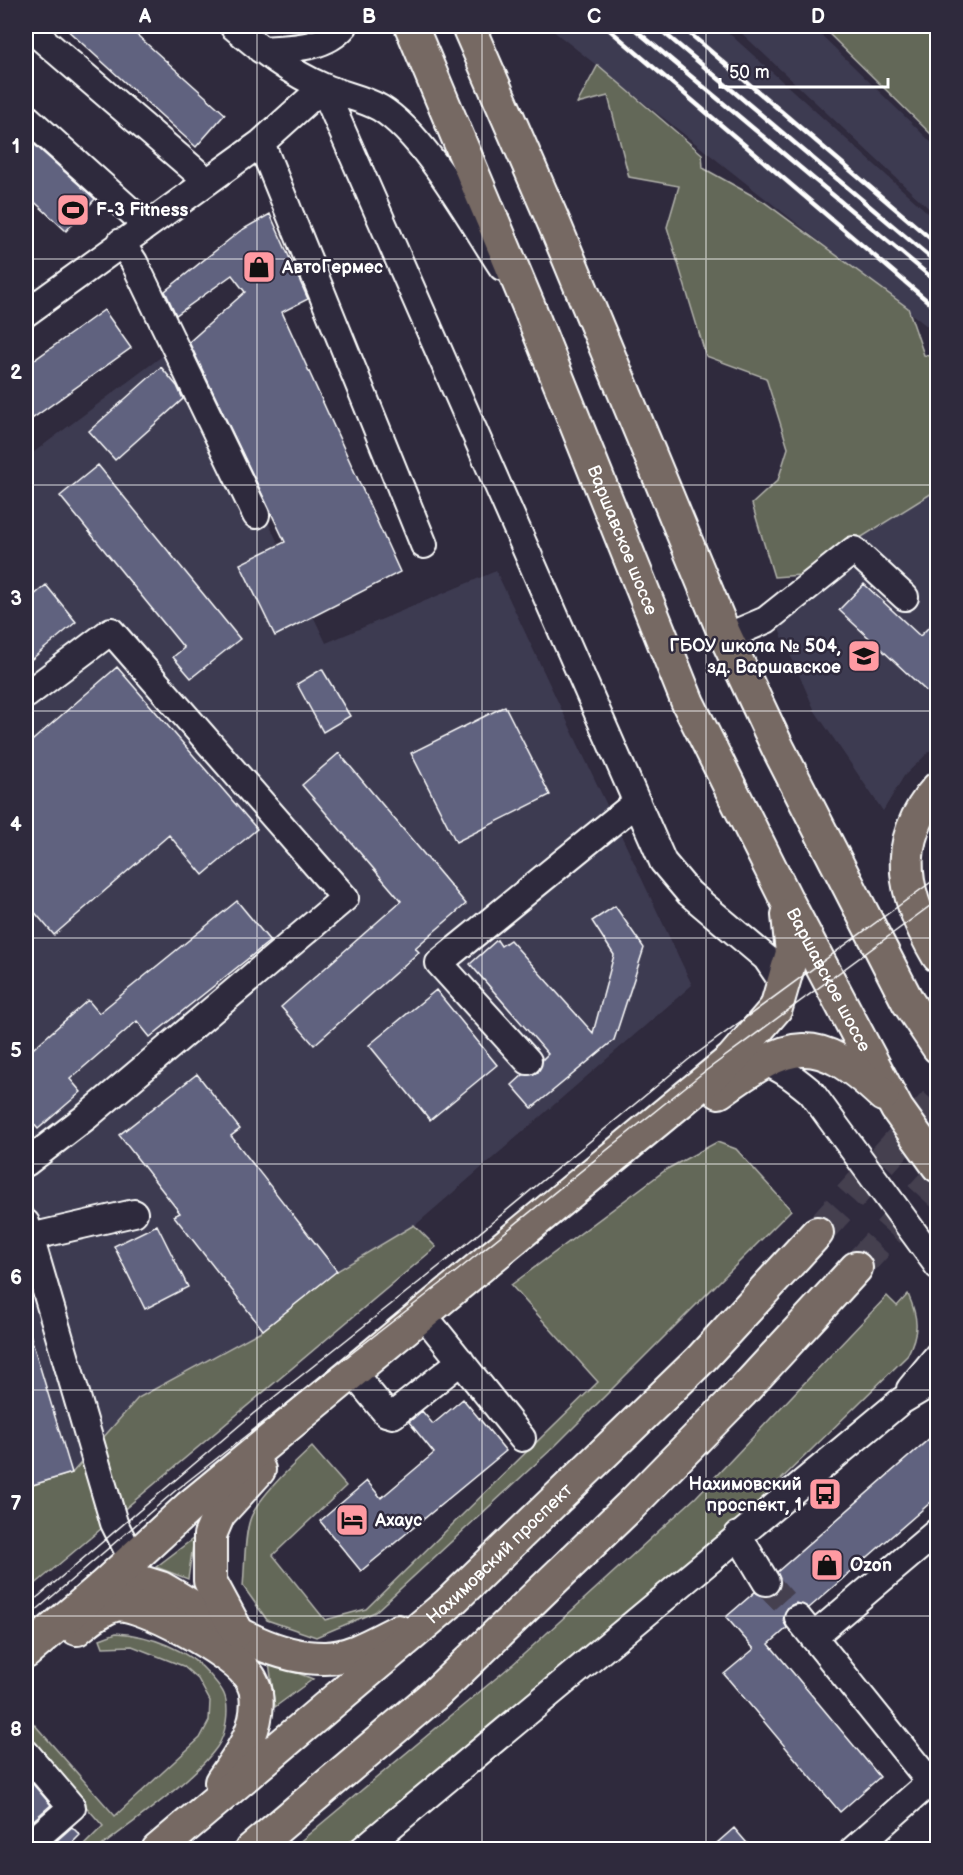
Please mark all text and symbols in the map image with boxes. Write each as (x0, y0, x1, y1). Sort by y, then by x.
text: A (138, 5, 152, 29)
text: B (362, 5, 376, 29)
text: C (587, 5, 601, 29)
text: D (811, 5, 825, 29)
scale bar (720, 51, 888, 89)
text: 50 m (729, 62, 770, 83)
text: 1 (12, 135, 20, 159)
sports icon: F-3 Fitness (55, 192, 91, 228)
place label: F-3 Fitness (96, 200, 189, 221)
shop icon: АвтоГермес (241, 249, 277, 285)
place label: АвтоГермес (281, 257, 383, 278)
text: 2 (10, 361, 22, 385)
street label: Варшавское шоссе (583, 462, 662, 618)
text: 3 (10, 587, 22, 611)
place label: ГБОУ школа № 504, зд. Варшавское (669, 636, 841, 678)
school or university icon: ГБОУ школа № 504, зд. Варшавское (846, 638, 882, 674)
text: 4 (10, 813, 22, 837)
street label: Варшавское шоссе (782, 904, 875, 1055)
text: 5 (10, 1039, 22, 1063)
text: 6 (10, 1266, 22, 1290)
place label: Нахимовский проспект, 1 (688, 1474, 802, 1516)
bus stop icon: Нахимовский проспект, 1 (807, 1476, 843, 1512)
street label: Нахимовский проспект (422, 1479, 577, 1628)
text: 7 (10, 1492, 22, 1516)
hotel icon: Ахаус (334, 1502, 370, 1538)
place label: Ахаус (374, 1510, 422, 1531)
shop icon: Ozon (809, 1547, 845, 1583)
place label: Ozon (850, 1555, 892, 1576)
text: 8 (10, 1718, 22, 1742)

